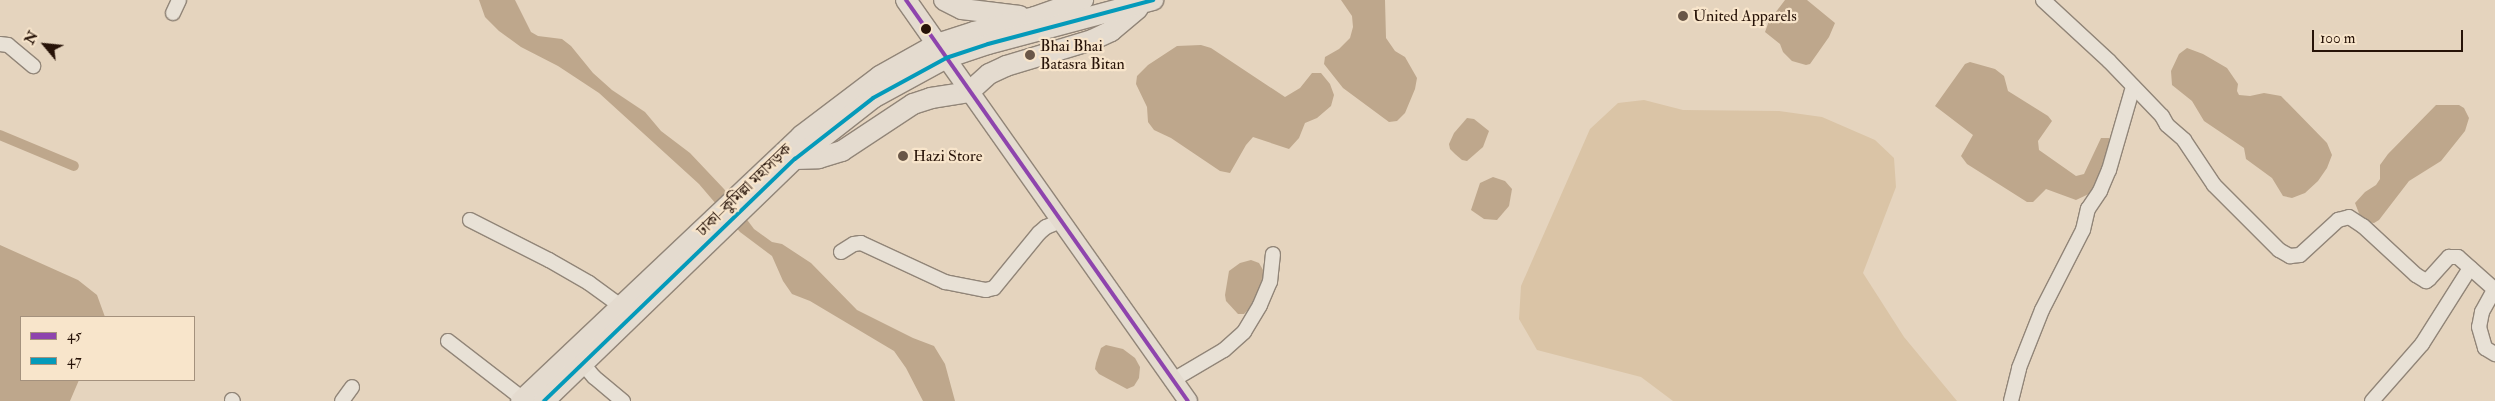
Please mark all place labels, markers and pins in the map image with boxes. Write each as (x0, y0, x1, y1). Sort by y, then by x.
place label: United Apparels (1693, 6, 1797, 26)
marker: United Apparels (1677, 10, 1689, 22)
unlabelled marker (921, 24, 931, 34)
place label: Bhai Bhai Batasra Bitan (1040, 36, 1125, 74)
marker: Bhai Bhai Batasra Bitan (1024, 49, 1036, 61)
place label: Hazi Store (913, 146, 982, 166)
marker: Hazi Store (897, 150, 909, 162)

